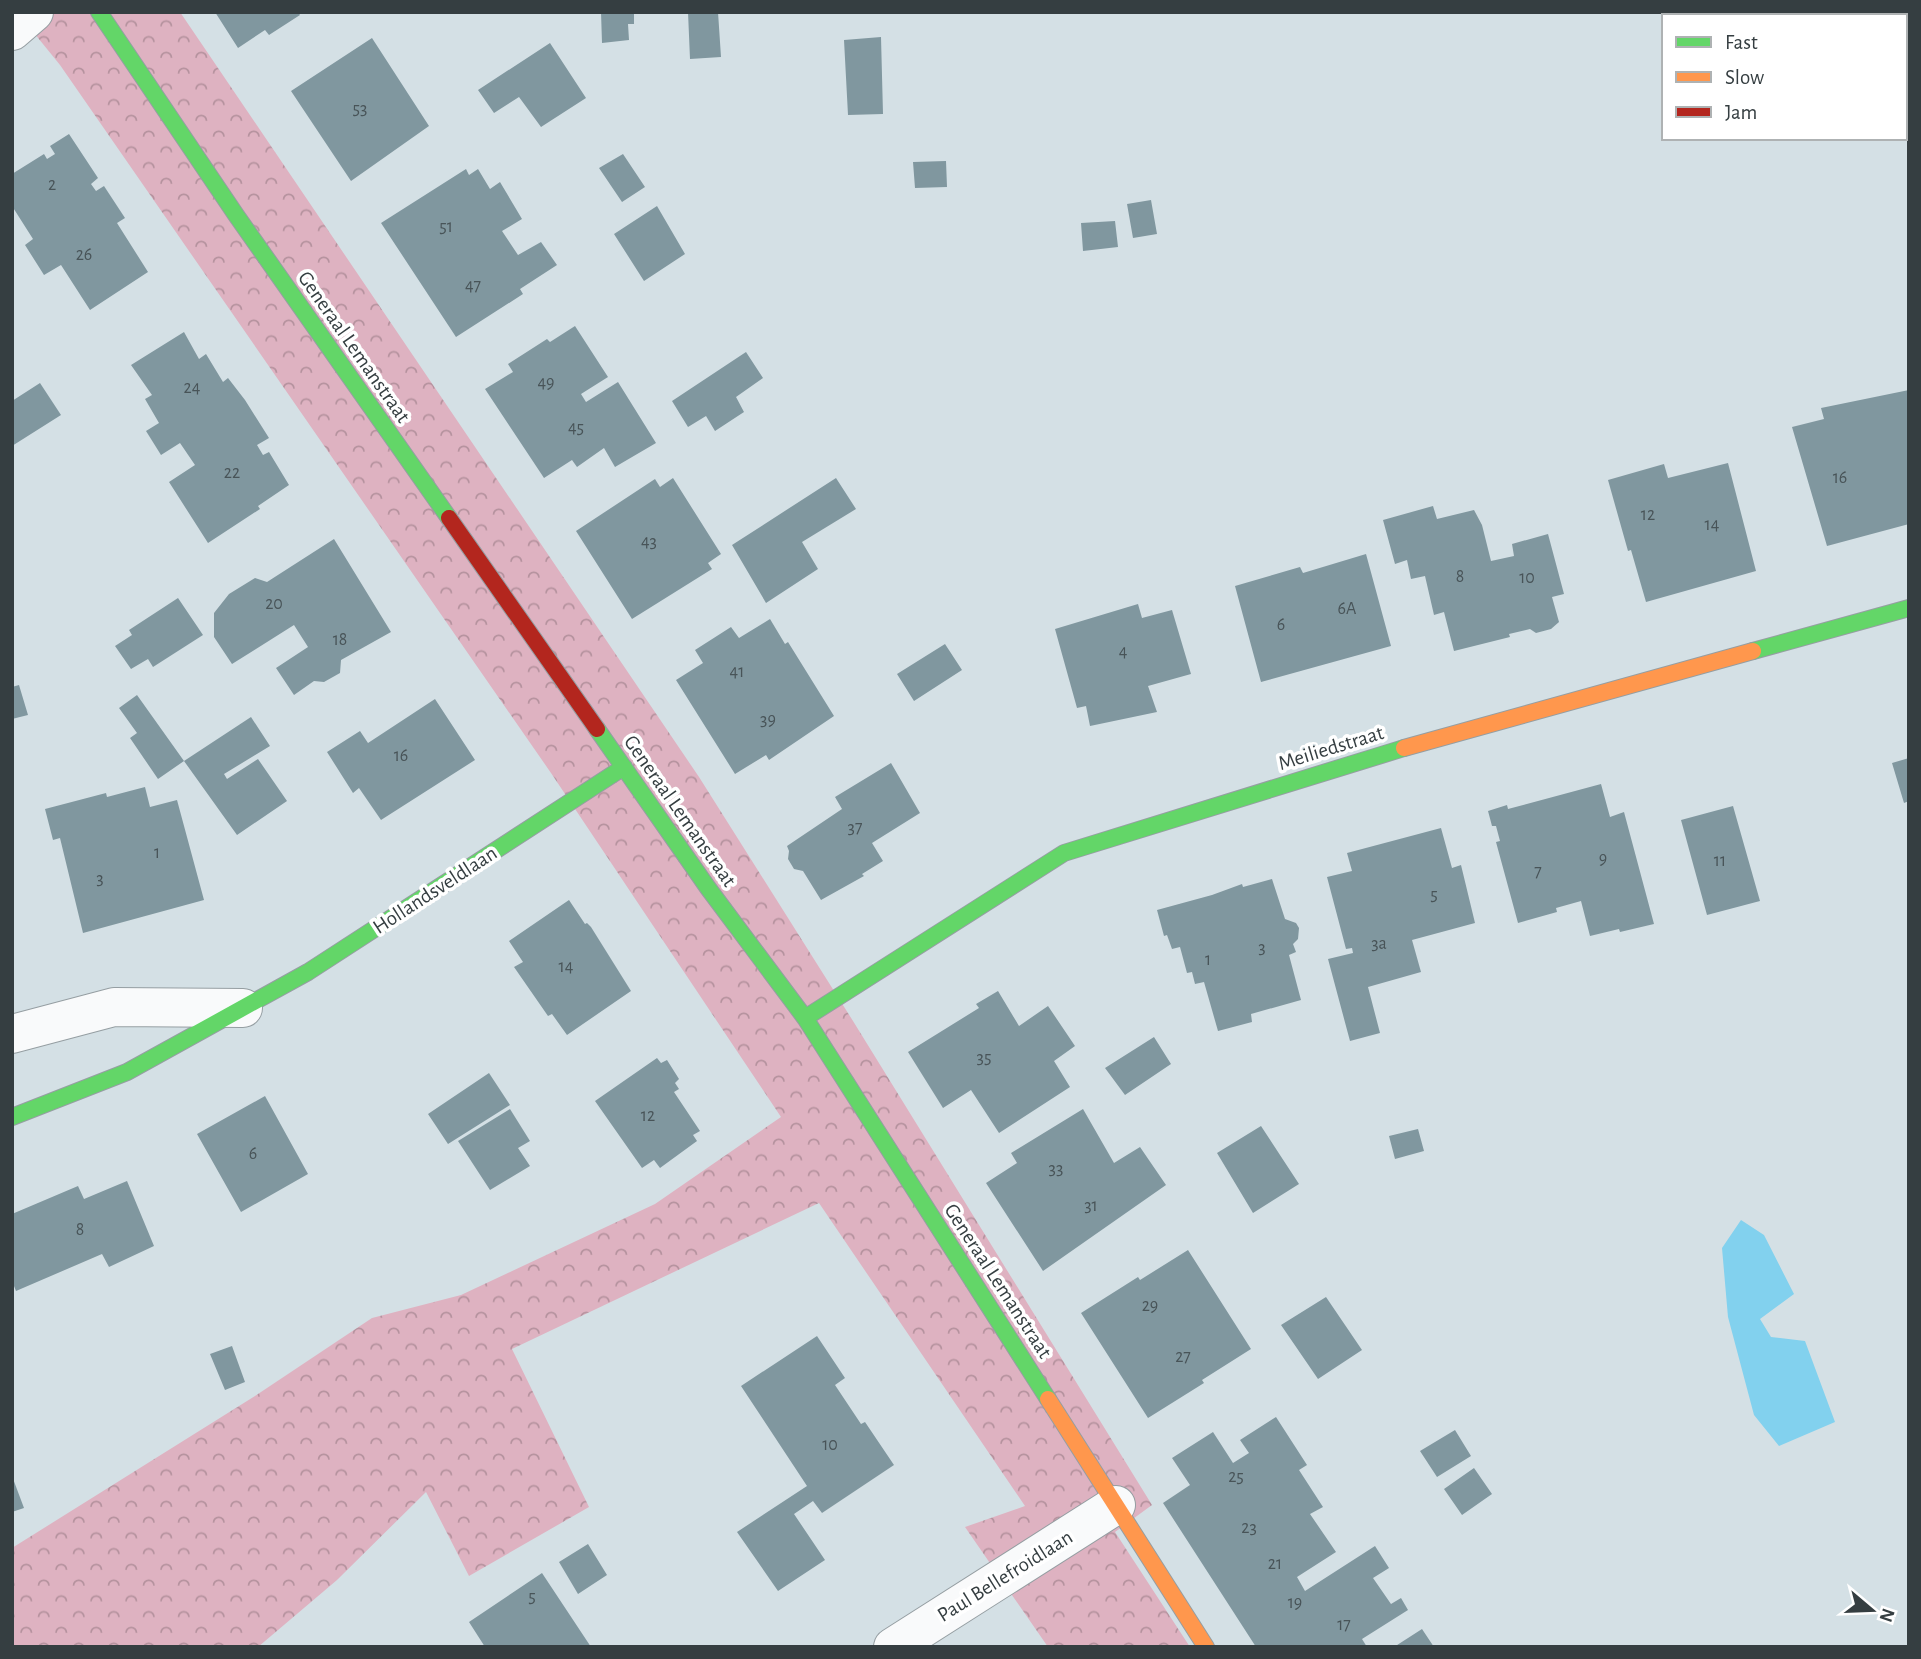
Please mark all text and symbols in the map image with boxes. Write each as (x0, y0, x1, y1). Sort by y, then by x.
legend (1662, 14, 1907, 140)
text: Fast (1725, 32, 1758, 53)
text: Slow (1725, 67, 1764, 88)
house number: 53 (353, 100, 367, 118)
text: Jam (1725, 102, 1757, 123)
house number: 2 (48, 176, 56, 194)
house number: 51 (439, 218, 453, 236)
house number: 26 (76, 246, 92, 264)
street label: Generaal Lemanstraat (294, 267, 414, 427)
house number: 47 (465, 277, 481, 295)
house number: 49 (537, 374, 555, 392)
house number: 24 (184, 379, 201, 397)
house number: 45 (568, 419, 584, 437)
house number: 22 (224, 464, 240, 482)
house number: 16 (1833, 469, 1847, 487)
house number: 12 (1641, 506, 1655, 524)
house number: 14 (1705, 516, 1720, 534)
house number: 43 (641, 533, 657, 551)
house number: 8 (1456, 568, 1464, 586)
house number: 10 (1519, 569, 1535, 587)
house number: 20 (265, 595, 283, 613)
house number: 6A (1338, 600, 1357, 618)
house number: 6 (1277, 616, 1285, 634)
house number: 18 (333, 631, 347, 649)
house number: 4 (1119, 643, 1128, 661)
house number: 41 (730, 663, 744, 681)
house number: 39 (760, 711, 776, 729)
street label: Meiliedstraat (1276, 722, 1386, 774)
street label: Generaal Lemanstraat (620, 731, 740, 891)
house number: 16 (394, 747, 408, 765)
house number: 37 (848, 819, 862, 837)
street label: Hollandsveldlaan (369, 842, 501, 938)
house number: 1 (154, 844, 160, 862)
house number: 9 (1599, 850, 1607, 868)
house number: 11 (1714, 852, 1726, 870)
house number: 7 (1534, 863, 1542, 881)
house number: 3 (96, 870, 104, 888)
house number: 5 (1430, 886, 1438, 904)
house number: 3a (1371, 935, 1387, 953)
house number: 3 (1258, 939, 1266, 957)
house number: 1 (1205, 951, 1211, 969)
house number: 14 (559, 958, 574, 976)
house number: 35 (977, 1049, 991, 1067)
house number: 12 (641, 1107, 655, 1125)
house number: 6 (249, 1145, 257, 1163)
house number: 33 (1049, 1160, 1063, 1178)
house number: 31 (1084, 1197, 1098, 1215)
street label: Generaal Lemanstraat (940, 1200, 1056, 1362)
house number: 8 (76, 1221, 84, 1239)
house number: 29 (1142, 1297, 1158, 1315)
house number: 27 (1175, 1348, 1191, 1366)
house number: 10 (822, 1436, 838, 1454)
house number: 25 (1228, 1468, 1244, 1486)
house number: 23 (1241, 1519, 1257, 1537)
street label: Paul Bellefroidlaan (934, 1526, 1076, 1626)
house number: 21 (1268, 1555, 1282, 1573)
north arrow (1837, 1575, 1907, 1645)
house number: 5 (528, 1588, 536, 1606)
house number: 19 (1288, 1594, 1302, 1612)
text: N (1876, 1606, 1898, 1624)
house number: 17 (1337, 1616, 1351, 1634)

